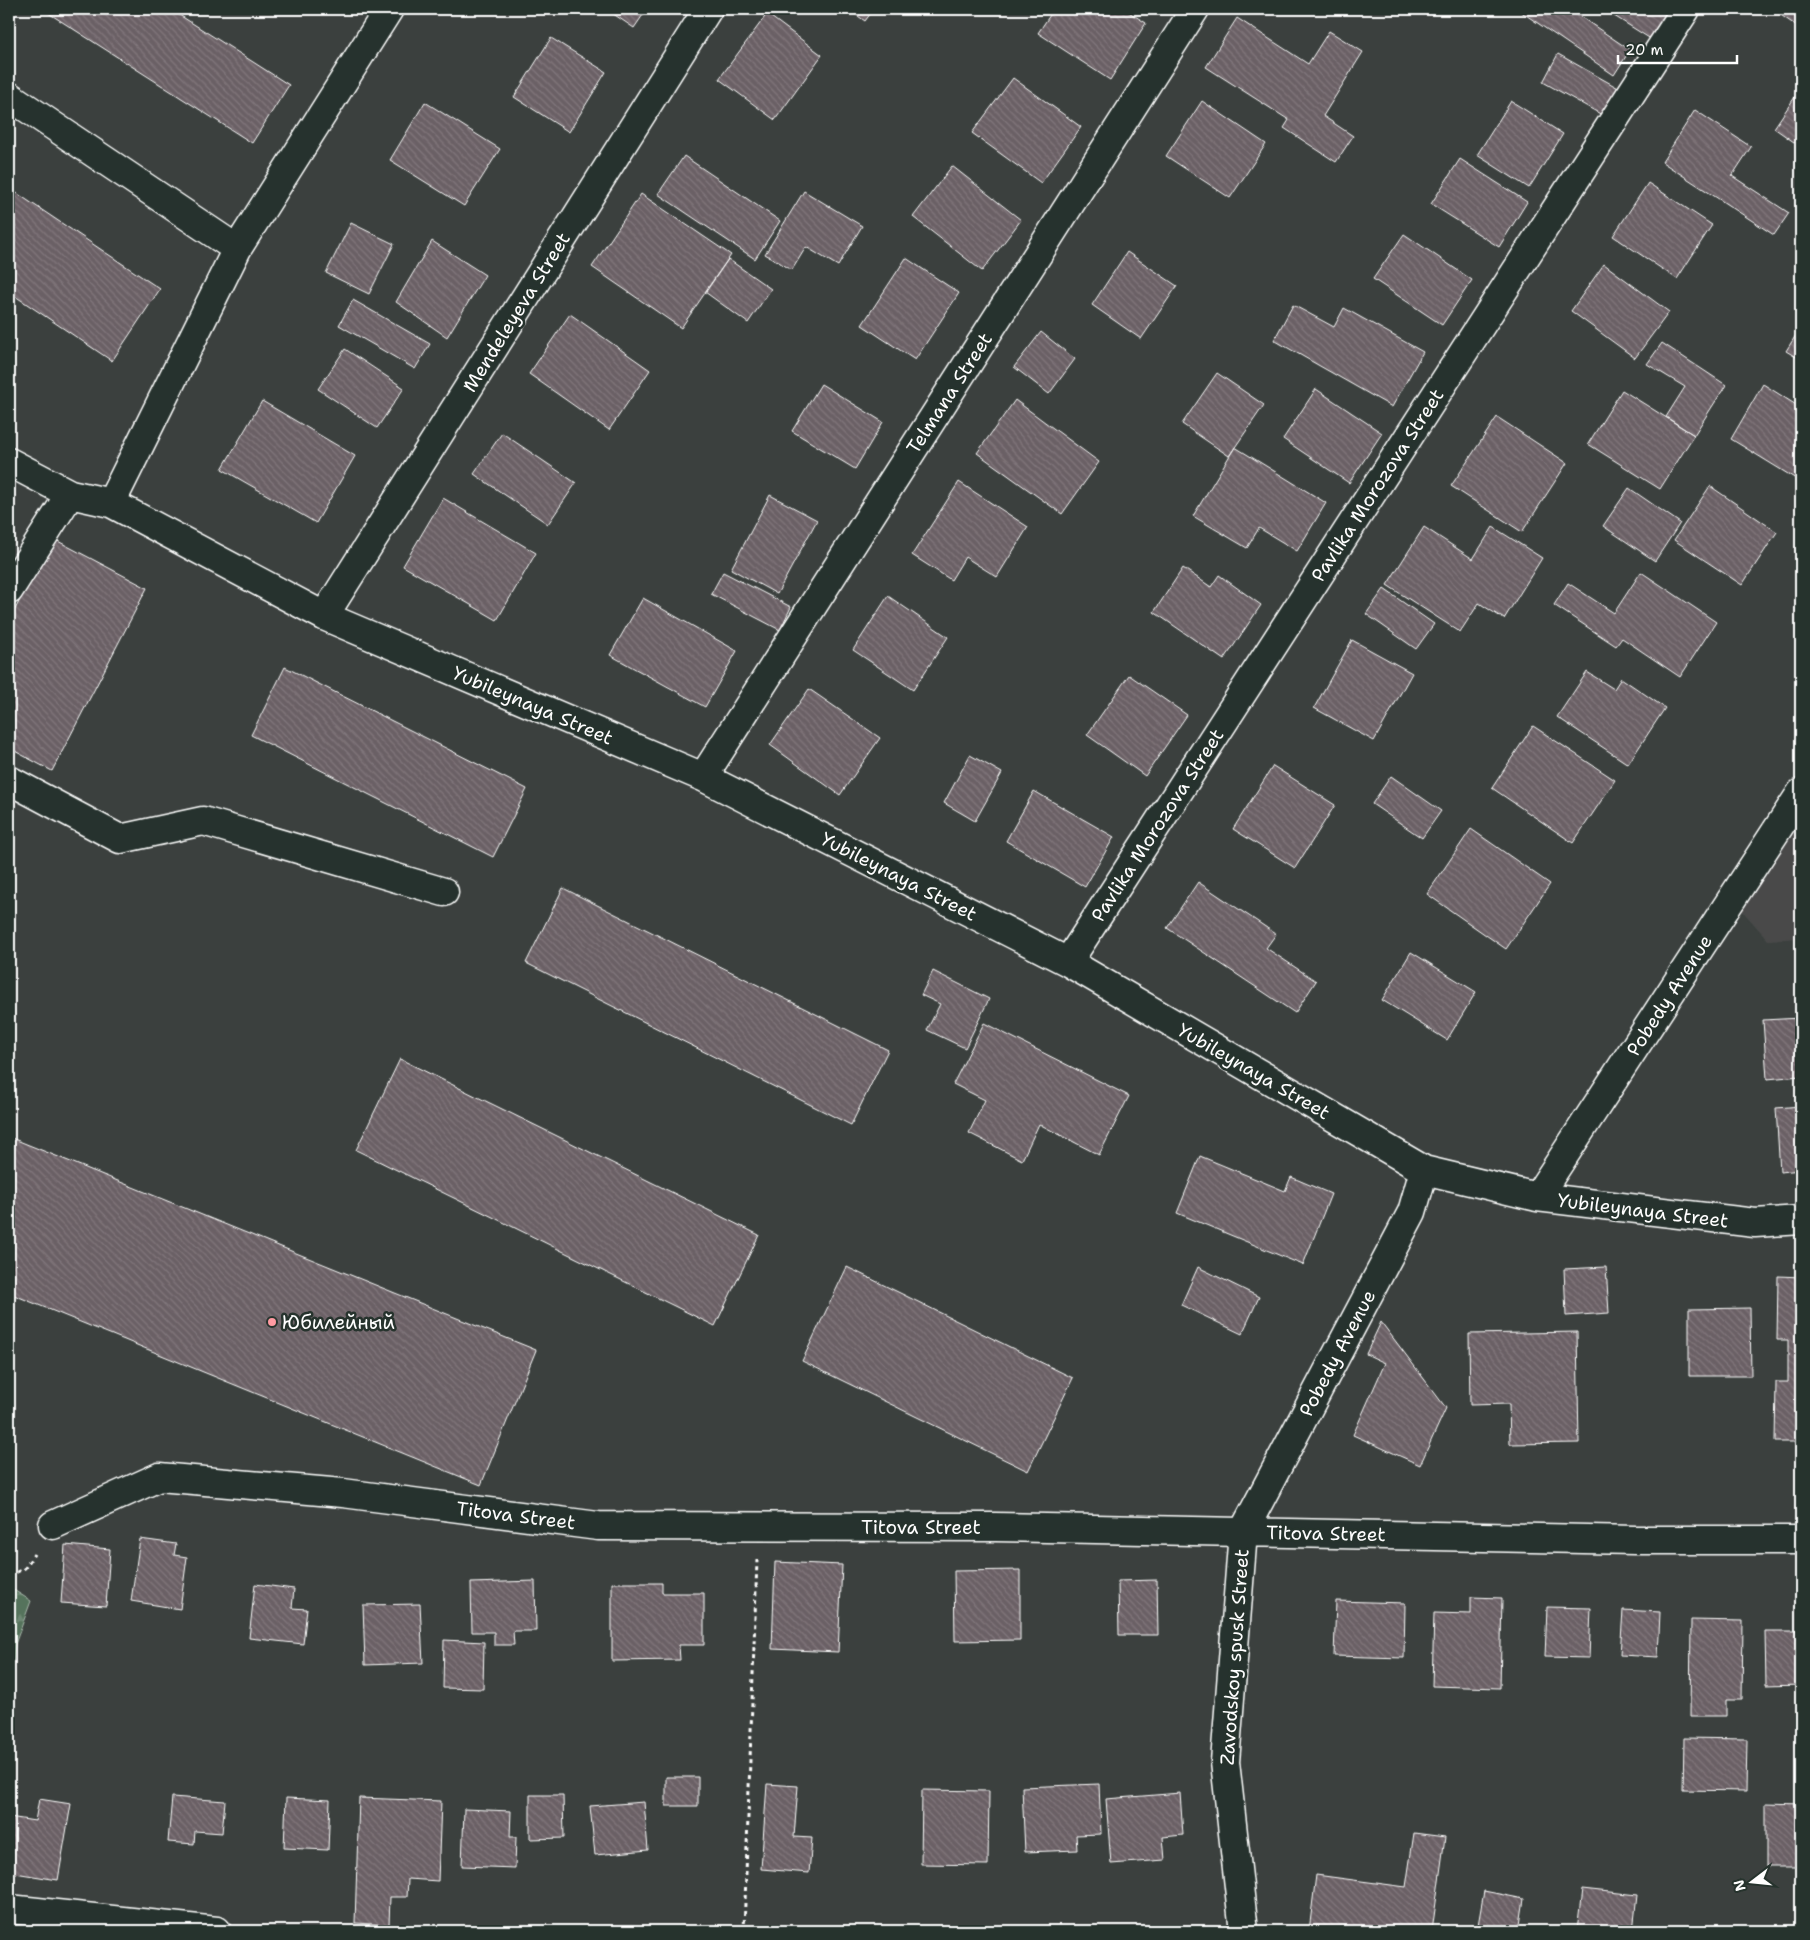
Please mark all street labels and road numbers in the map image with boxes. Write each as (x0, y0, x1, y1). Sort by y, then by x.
street label: Mendeleyeva Street (457, 228, 576, 397)
street label: Telmana Street (901, 328, 998, 459)
street label: Pavlika Morozova Street (1306, 384, 1449, 587)
street label: Yubileynaya Street (449, 660, 617, 751)
street label: Pavlika Morozova Street (1086, 724, 1229, 927)
street label: Yubileynaya Street (816, 826, 981, 927)
street label: Pobedy Avenue (1621, 930, 1718, 1061)
street label: Yubileynaya Street (1173, 1018, 1335, 1125)
street label: Yubileynaya Street (1556, 1188, 1730, 1233)
street label: Pobedy Avenue (1294, 1286, 1381, 1421)
street label: Titova Street (455, 1496, 577, 1535)
street label: Titova Street (861, 1515, 981, 1540)
street label: Titova Street (1266, 1520, 1386, 1547)
street label: Zavodskoy spusk Street (1214, 1548, 1255, 1766)

